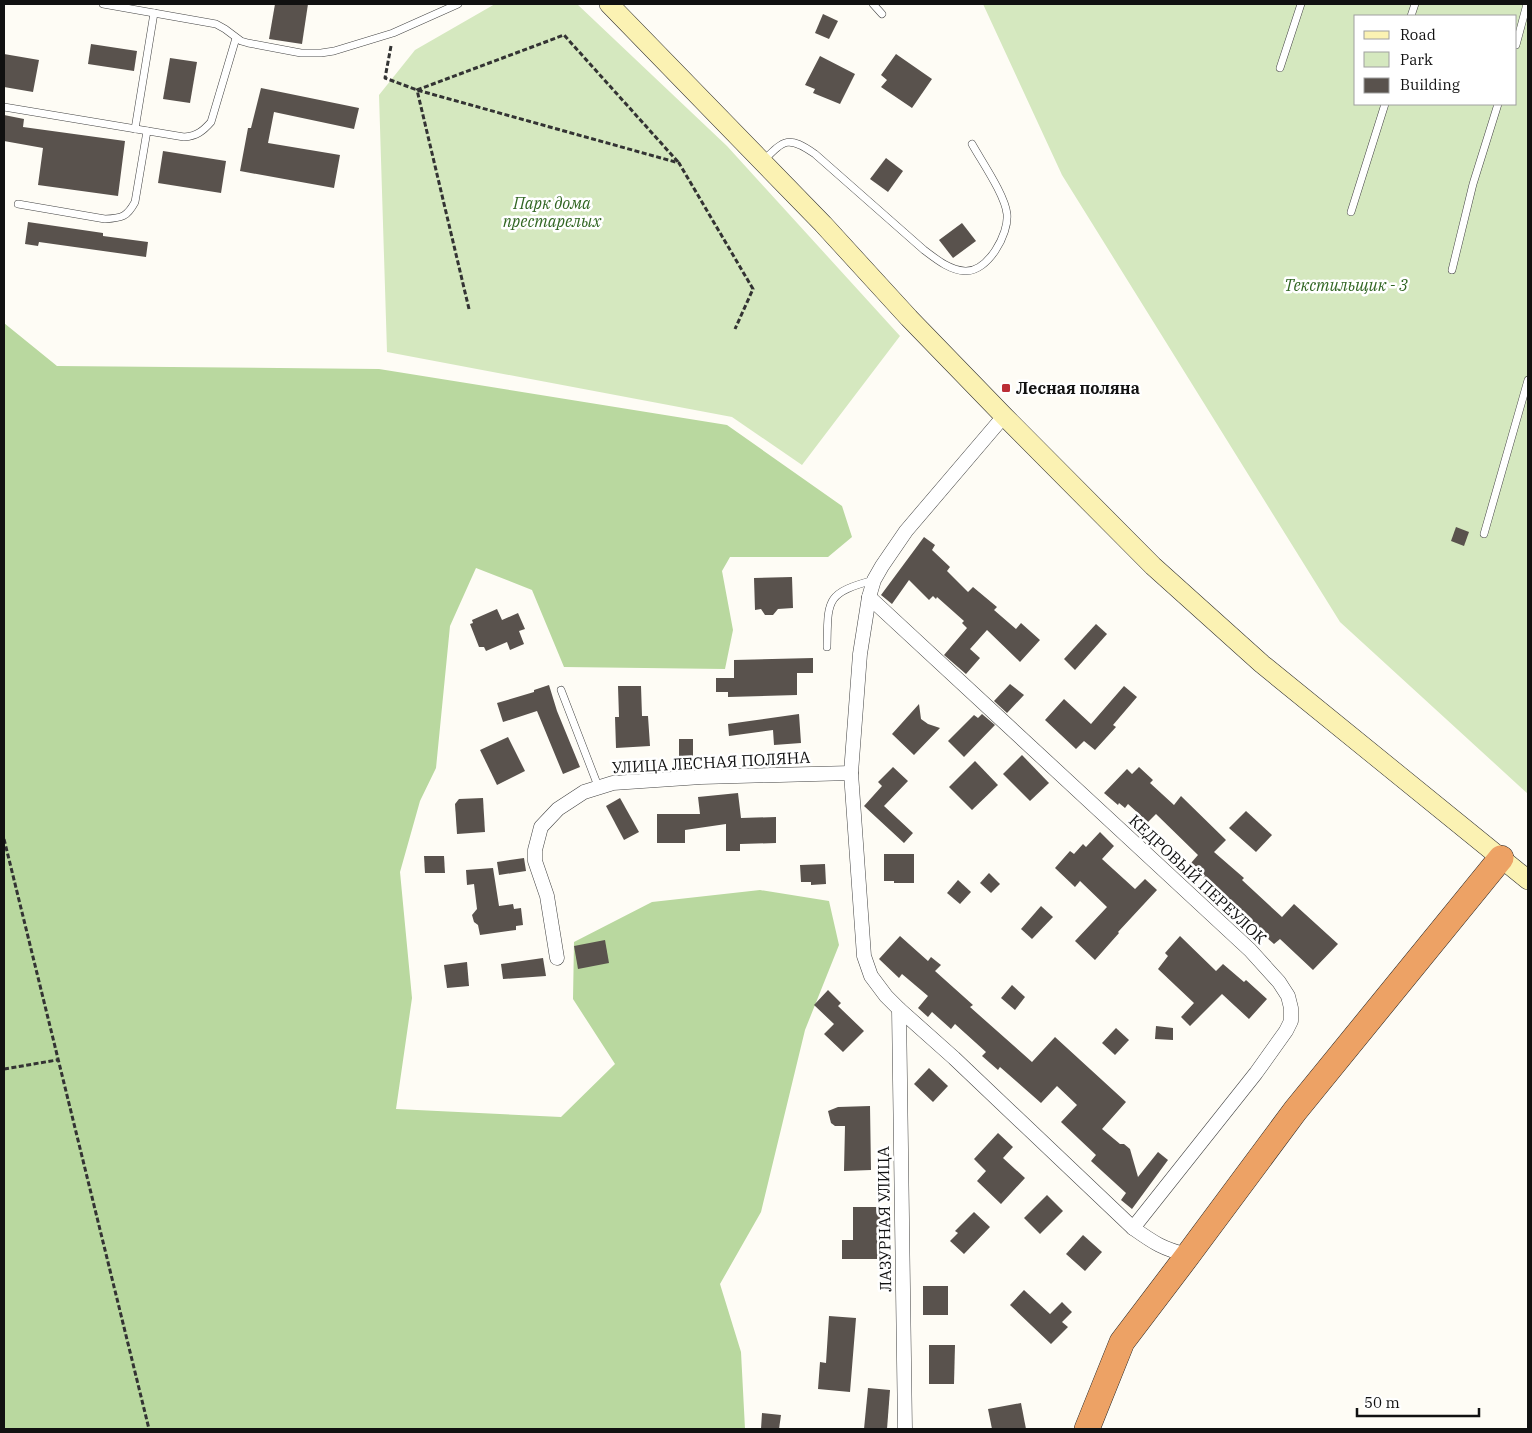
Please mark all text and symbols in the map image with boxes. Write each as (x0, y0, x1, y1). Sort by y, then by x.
legend (1354, 15, 1517, 105)
text: Road (1400, 25, 1436, 44)
text: Park (1400, 50, 1433, 69)
text: Building (1400, 75, 1460, 94)
park label: Парк дома престарелых (503, 193, 602, 231)
park label: Текстильщик - 3 (1284, 275, 1408, 295)
place label: Лесная поляна (1016, 378, 1140, 398)
marker: Лесная поляна (1000, 382, 1012, 394)
street label: УЛИЦА ЛЕСНАЯ ПОЛЯНА (611, 747, 811, 777)
street label: КЕДРОВЫЙ ПЕРЕУЛОК (1125, 810, 1271, 948)
street label: ЛАЗУРНАЯ УЛИЦА (873, 1146, 895, 1292)
scale bar (1357, 1386, 1480, 1418)
text: 50 m (1364, 1393, 1400, 1412)

